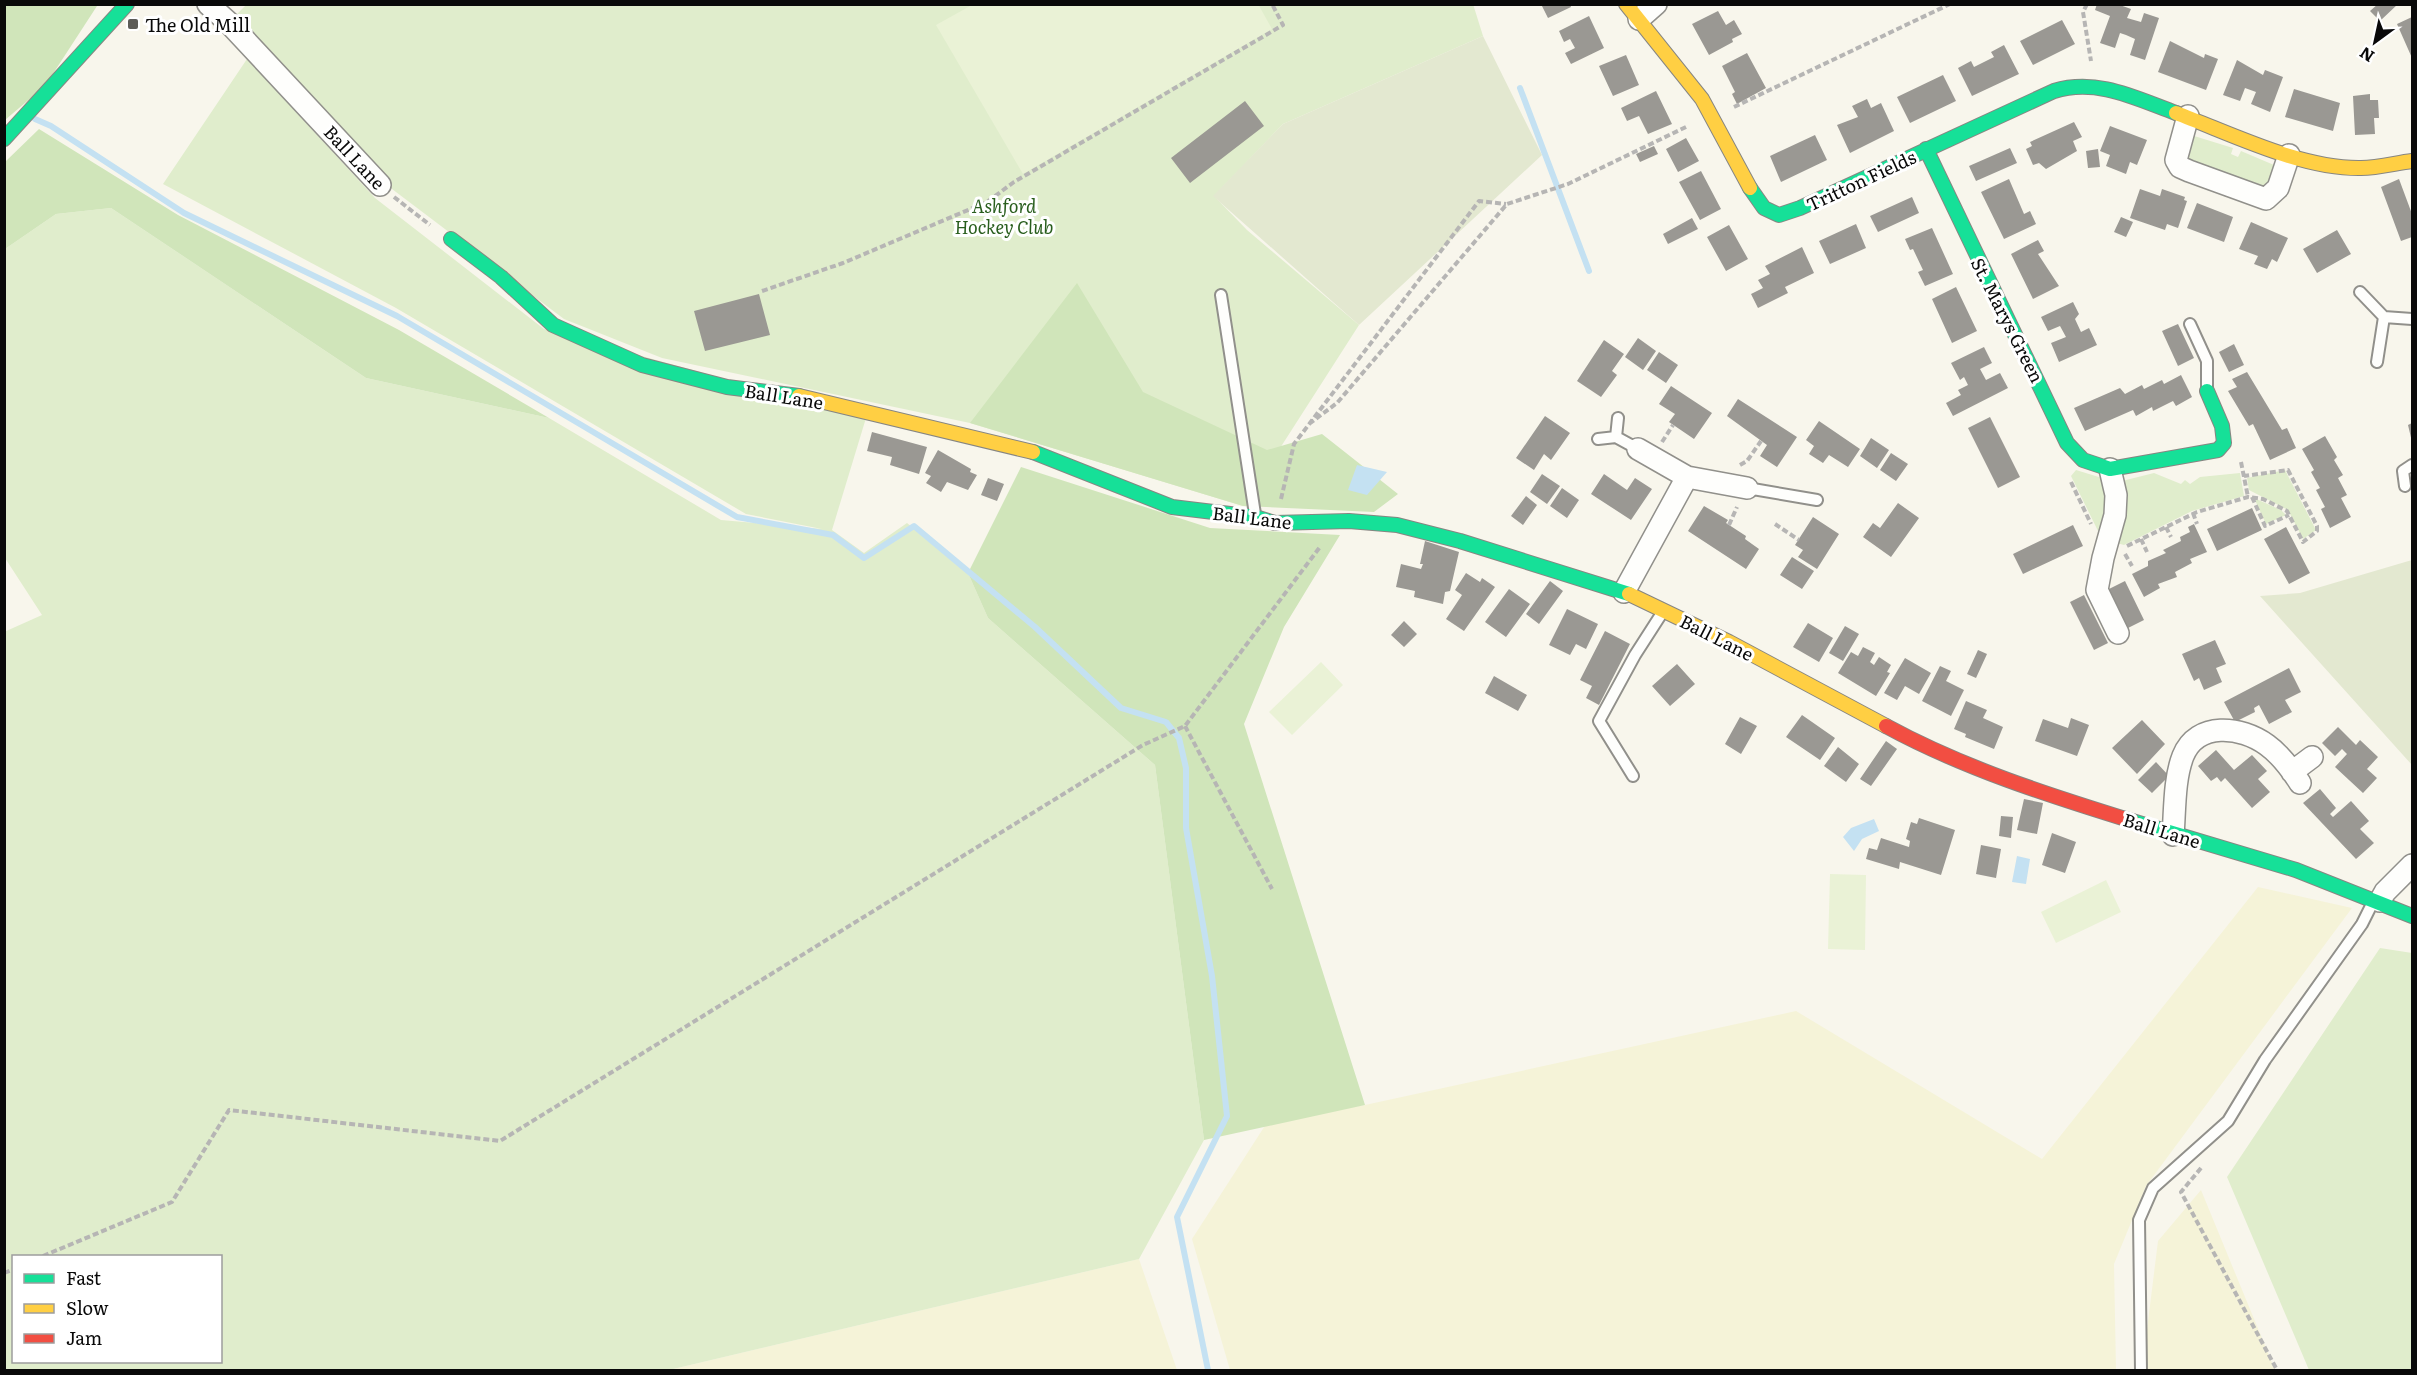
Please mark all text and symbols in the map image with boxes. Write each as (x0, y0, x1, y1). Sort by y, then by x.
place label: The Old Mill (145, 11, 250, 38)
north arrow (2345, 12, 2405, 72)
marker: The Old Mill (126, 17, 140, 31)
text: N (2354, 42, 2378, 69)
street label: Ball Lane (318, 119, 392, 195)
street label: Tritton Fields (1802, 143, 1920, 217)
park label: Ashford Hockey Club (954, 192, 1054, 240)
street label: St. Marys Green (1965, 253, 2051, 387)
street label: Ball Lane (743, 376, 825, 416)
street label: Ball Lane (1211, 499, 1293, 535)
street label: Ball Lane (1676, 607, 1758, 667)
street label: Ball Lane (2120, 805, 2204, 855)
legend (12, 1255, 222, 1363)
text: Fast (66, 1264, 102, 1291)
text: Slow (66, 1294, 109, 1321)
text: Jam (66, 1324, 102, 1351)

